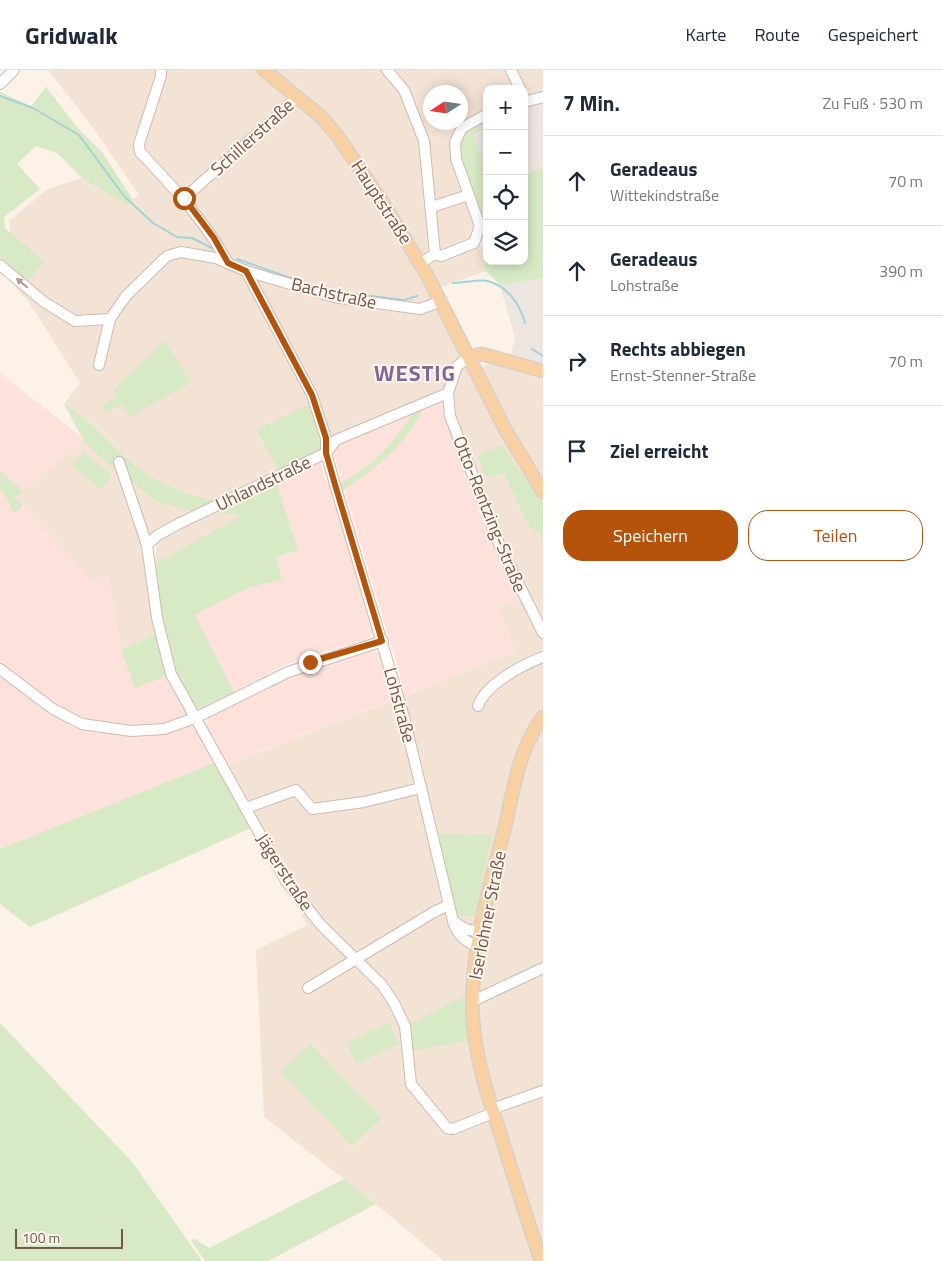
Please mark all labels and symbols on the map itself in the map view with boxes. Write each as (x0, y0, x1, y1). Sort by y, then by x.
north arrow (423, 85, 468, 130)
street label: Schillerstraße (204, 92, 300, 182)
street label: Hauptstraße (345, 154, 419, 250)
route start (173, 187, 196, 210)
street label: Bachstraße (289, 270, 379, 316)
one-way arrow (16, 278, 29, 289)
district label: WESTIG (374, 356, 456, 390)
street label: Otto-Rentzing-Straße (446, 432, 534, 596)
street label: Uhlandstraße (211, 448, 315, 518)
route end (299, 651, 322, 674)
street label: Lohstraße (377, 664, 423, 746)
street label: Jägerstraße (250, 828, 320, 916)
street label: Iserlohner Straße (461, 848, 513, 982)
scale bar (15, 1226, 122, 1249)

